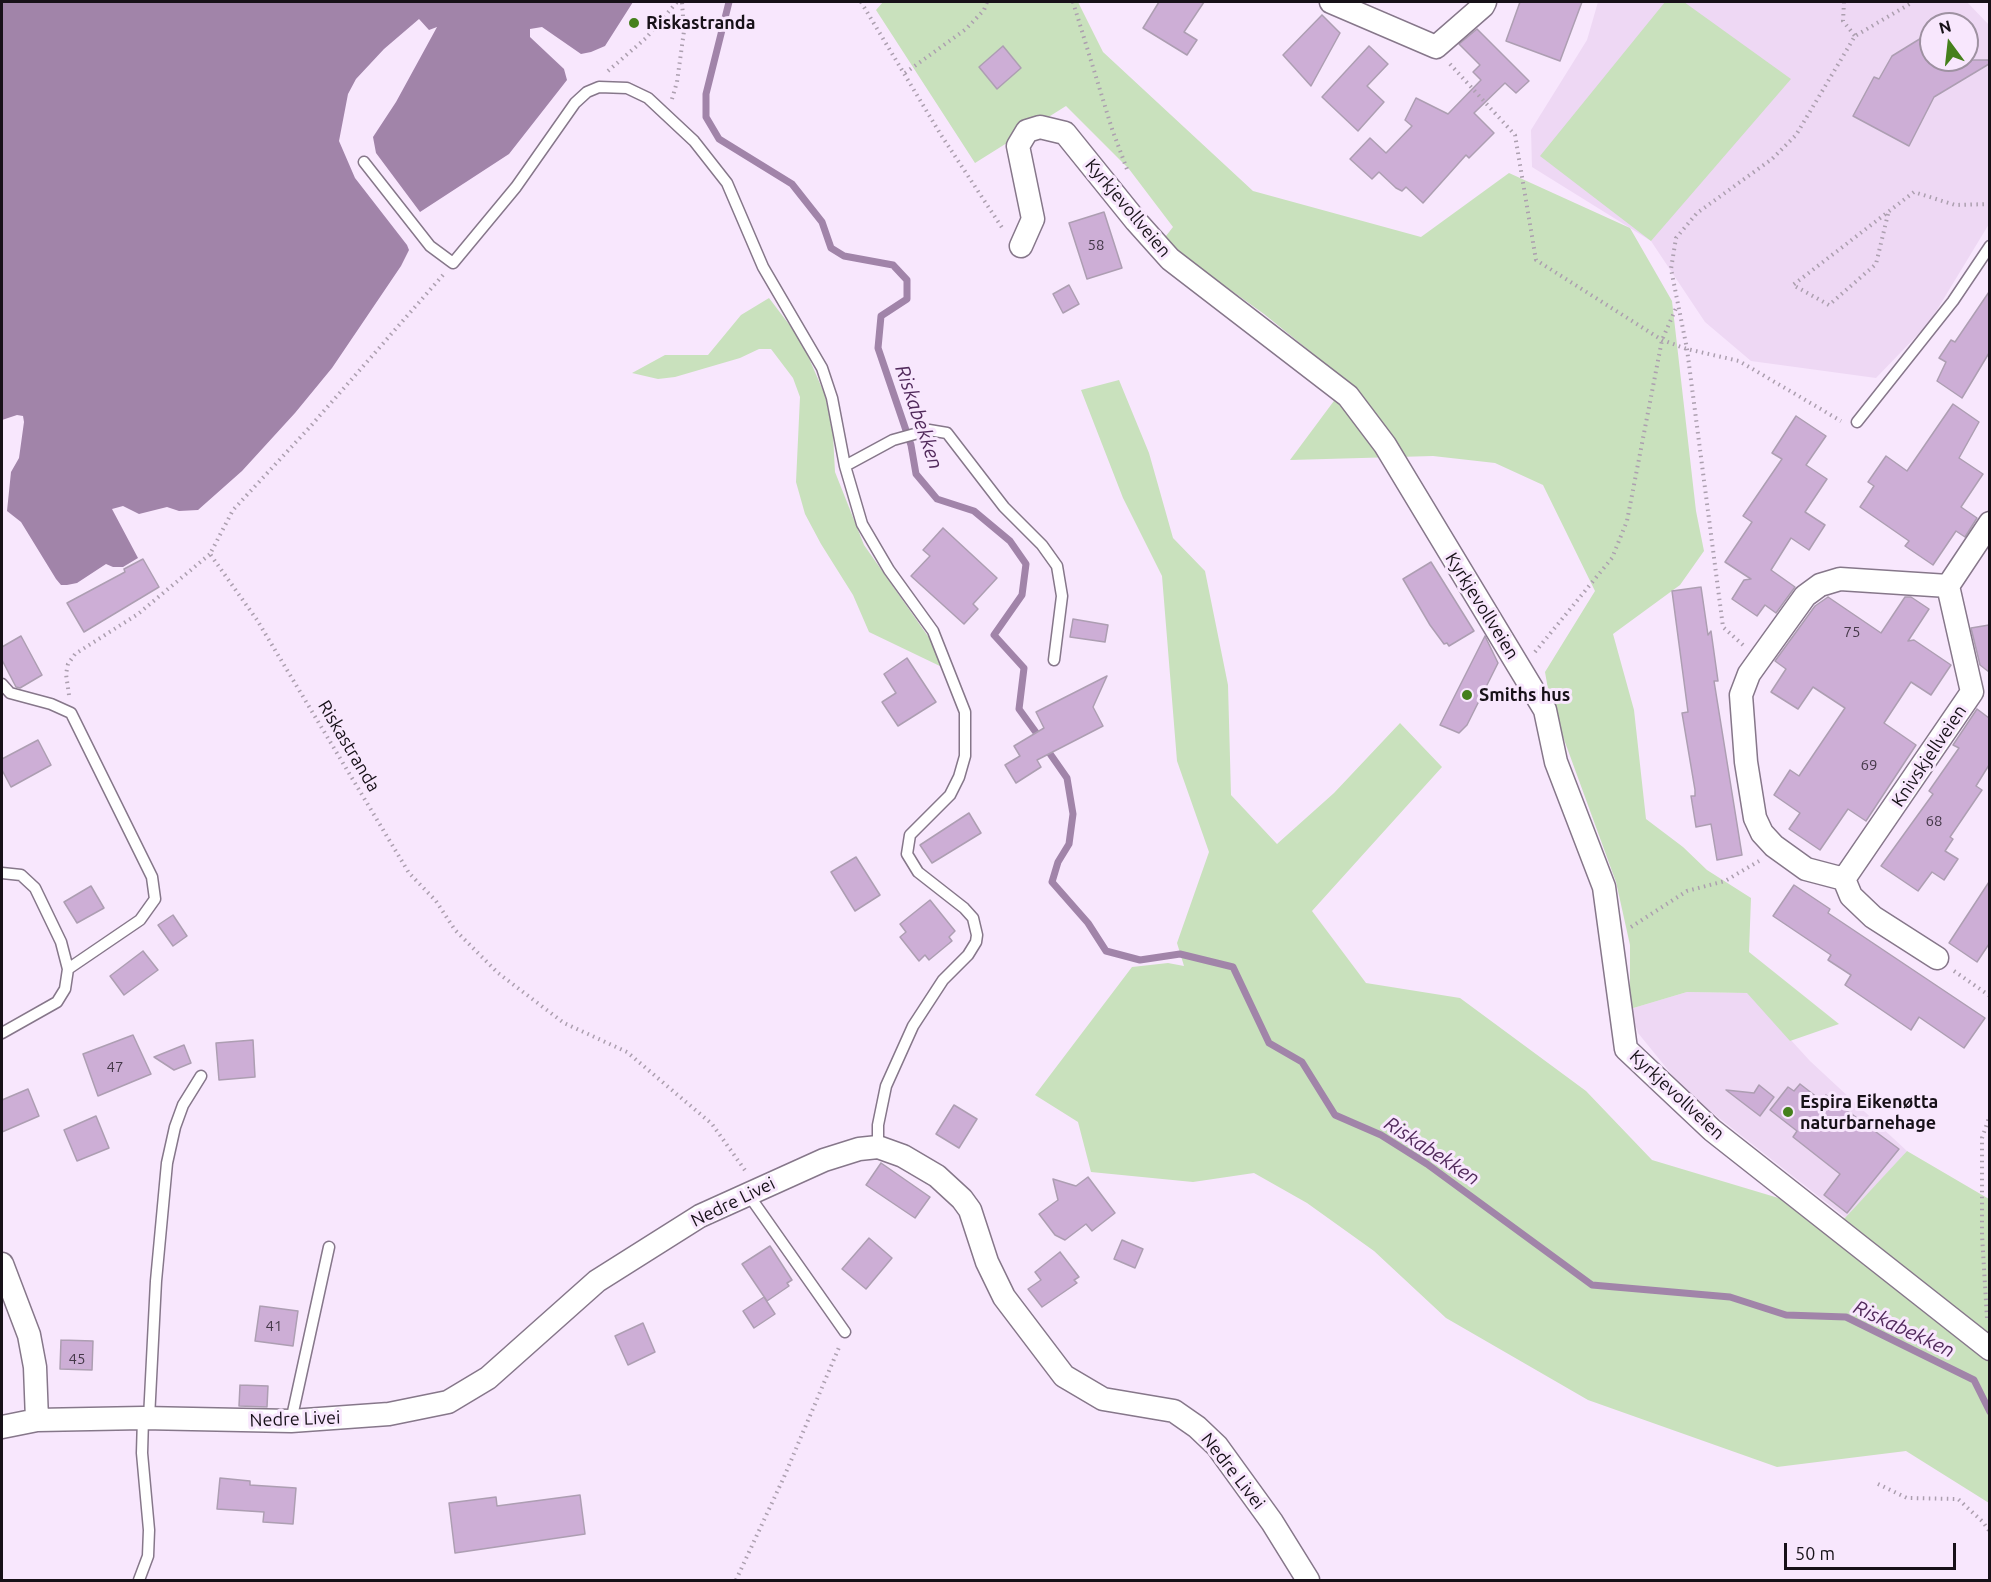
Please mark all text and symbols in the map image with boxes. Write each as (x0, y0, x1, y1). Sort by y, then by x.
place label: Riskastranda (646, 12, 755, 34)
north arrow (1919, 12, 1979, 72)
marker: Riskastranda (627, 16, 641, 30)
text: N (1937, 16, 1953, 37)
street label: Kyrkjevollveien (1081, 154, 1175, 262)
house number: 58 (1088, 236, 1104, 254)
water label: Riskabekken (890, 362, 948, 472)
street label: Kyrkjevollveien (1441, 549, 1523, 663)
house number: 75 (1844, 623, 1860, 641)
place label: Smiths hus (1479, 684, 1570, 706)
marker: Smiths hus (1460, 688, 1474, 702)
street label: Riskastranda (313, 696, 385, 796)
street label: Knivskjellveien (1887, 701, 1971, 811)
house number: 69 (1861, 756, 1877, 774)
house number: 68 (1926, 812, 1942, 830)
street label: Kyrkjevollveien (1625, 1046, 1729, 1144)
house number: 47 (107, 1058, 123, 1076)
place label: Espira Eikenøtta naturbarnehage (1800, 1091, 1938, 1134)
marker: Espira Eikenøtta naturbarnehage (1781, 1105, 1795, 1119)
water label: Riskabekken (1380, 1111, 1484, 1191)
street label: Nedre Livei (687, 1172, 779, 1232)
water label: Riskabekken (1850, 1295, 1958, 1363)
house number: 41 (266, 1317, 282, 1335)
house number: 45 (69, 1350, 85, 1368)
street label: Nedre Livei (249, 1407, 341, 1431)
street label: Nedre Livei (1197, 1429, 1269, 1513)
scale bar (1787, 1531, 1960, 1569)
text: 50 m (1795, 1543, 1835, 1563)

